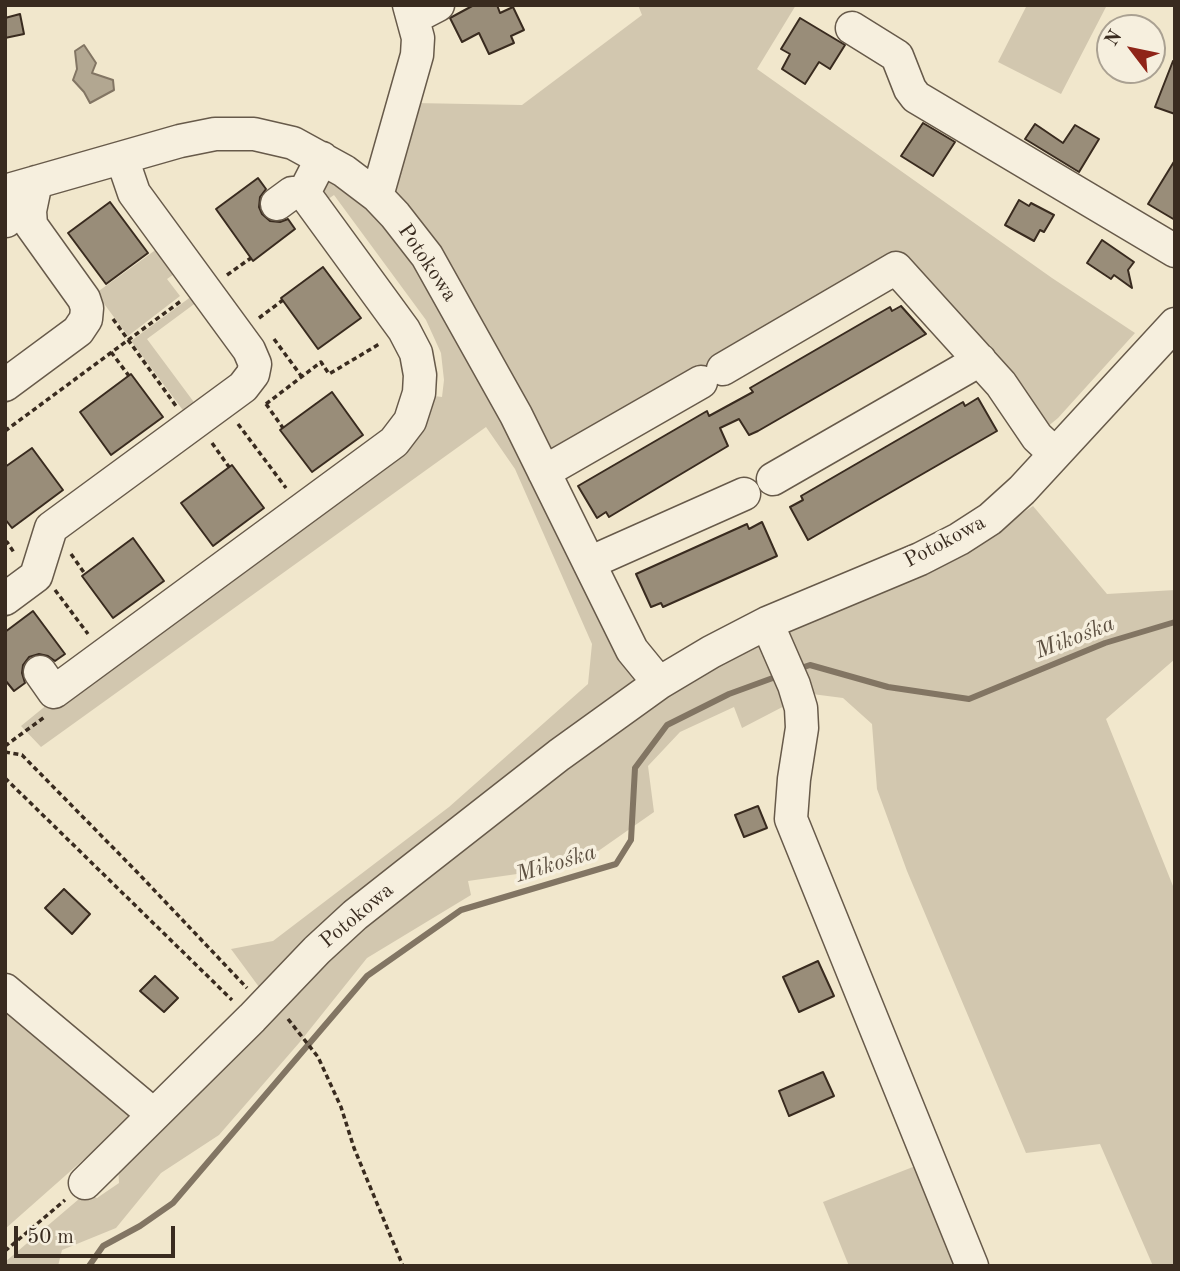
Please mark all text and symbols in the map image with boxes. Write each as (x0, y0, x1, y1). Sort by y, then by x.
north arrow (1096, 14, 1166, 84)
text: N (1103, 27, 1126, 50)
street label: Potokowa (392, 219, 462, 307)
street label: Potokowa (900, 510, 990, 574)
water label: Mikośka (1031, 610, 1119, 666)
water label: Mikośka (512, 839, 600, 889)
street label: Potokowa (315, 878, 399, 954)
scale bar (18, 1212, 178, 1256)
text: 50 m (27, 1227, 74, 1248)

